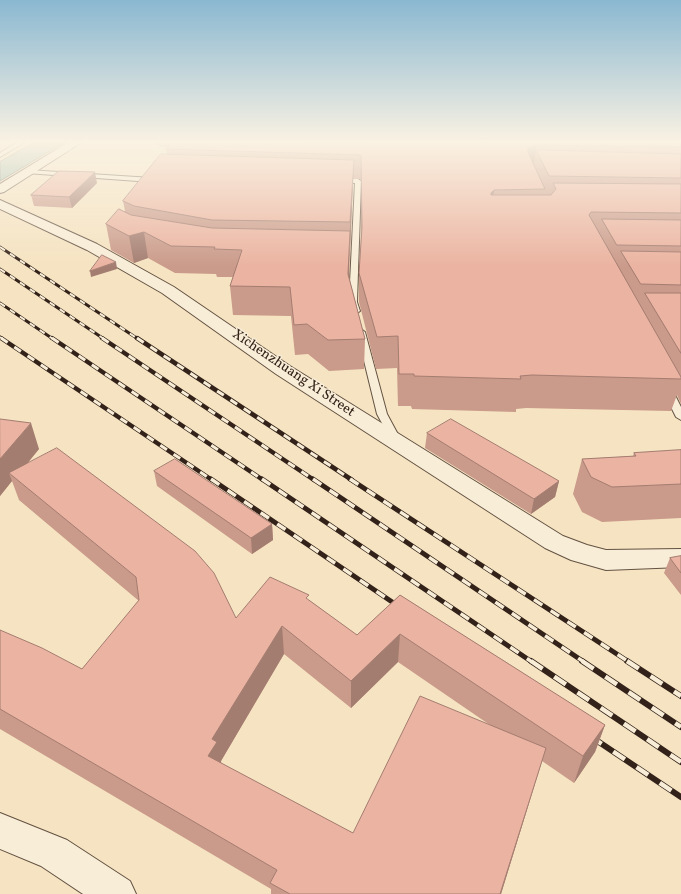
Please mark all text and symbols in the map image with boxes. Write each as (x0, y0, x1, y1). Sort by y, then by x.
street label: Xichenzhuang Xi Street (228, 327, 358, 421)

